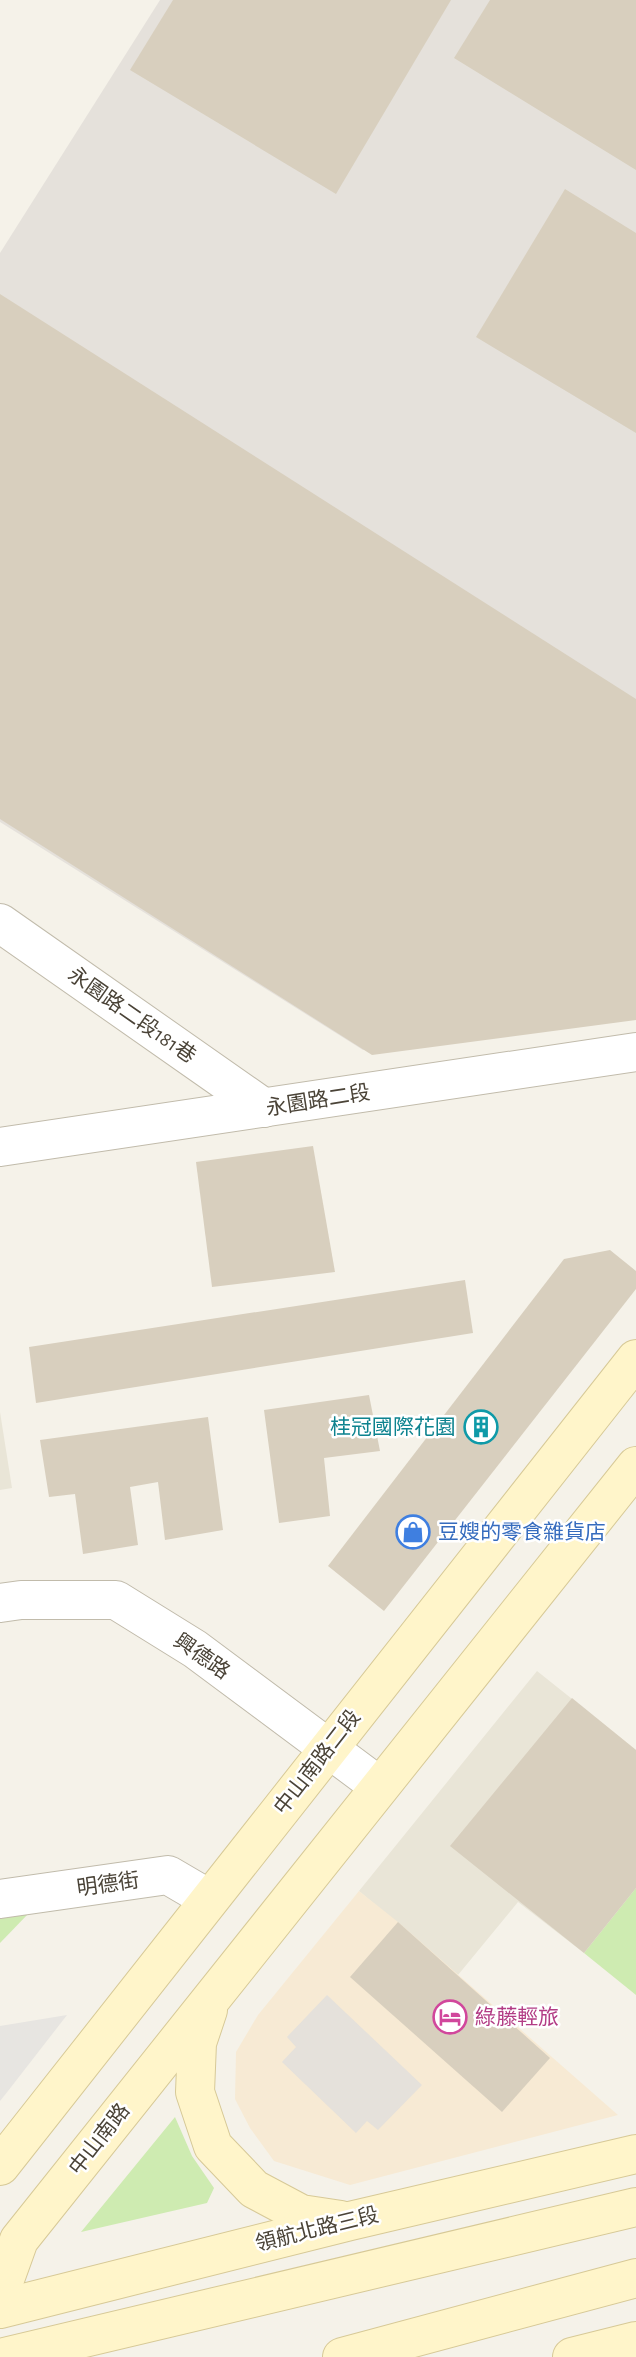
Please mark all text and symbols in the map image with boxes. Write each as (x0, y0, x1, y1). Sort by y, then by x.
street label: 永園路二段181巷 (64, 963, 200, 1067)
street label: 永園路二段 (264, 1081, 372, 1119)
building icon: 桂冠國際花園 (462, 1408, 500, 1446)
place label: 桂冠國際花園 (330, 1416, 456, 1438)
shop icon: 豆嫂的零食雜貨店 (394, 1513, 432, 1551)
place label: 豆嫂的零食雜貨店 (438, 1521, 606, 1543)
street label: 興德路 (170, 1629, 234, 1683)
street label: 中山南路二段 (270, 1706, 364, 1818)
street label: 明德街 (75, 1869, 141, 1899)
hotel icon: 綠藤輕旅 (431, 1998, 469, 2036)
place label: 綠藤輕旅 (475, 2006, 559, 2028)
street label: 中山南路 (64, 2099, 134, 2179)
street label: 領航北路三段 (253, 2203, 381, 2255)

